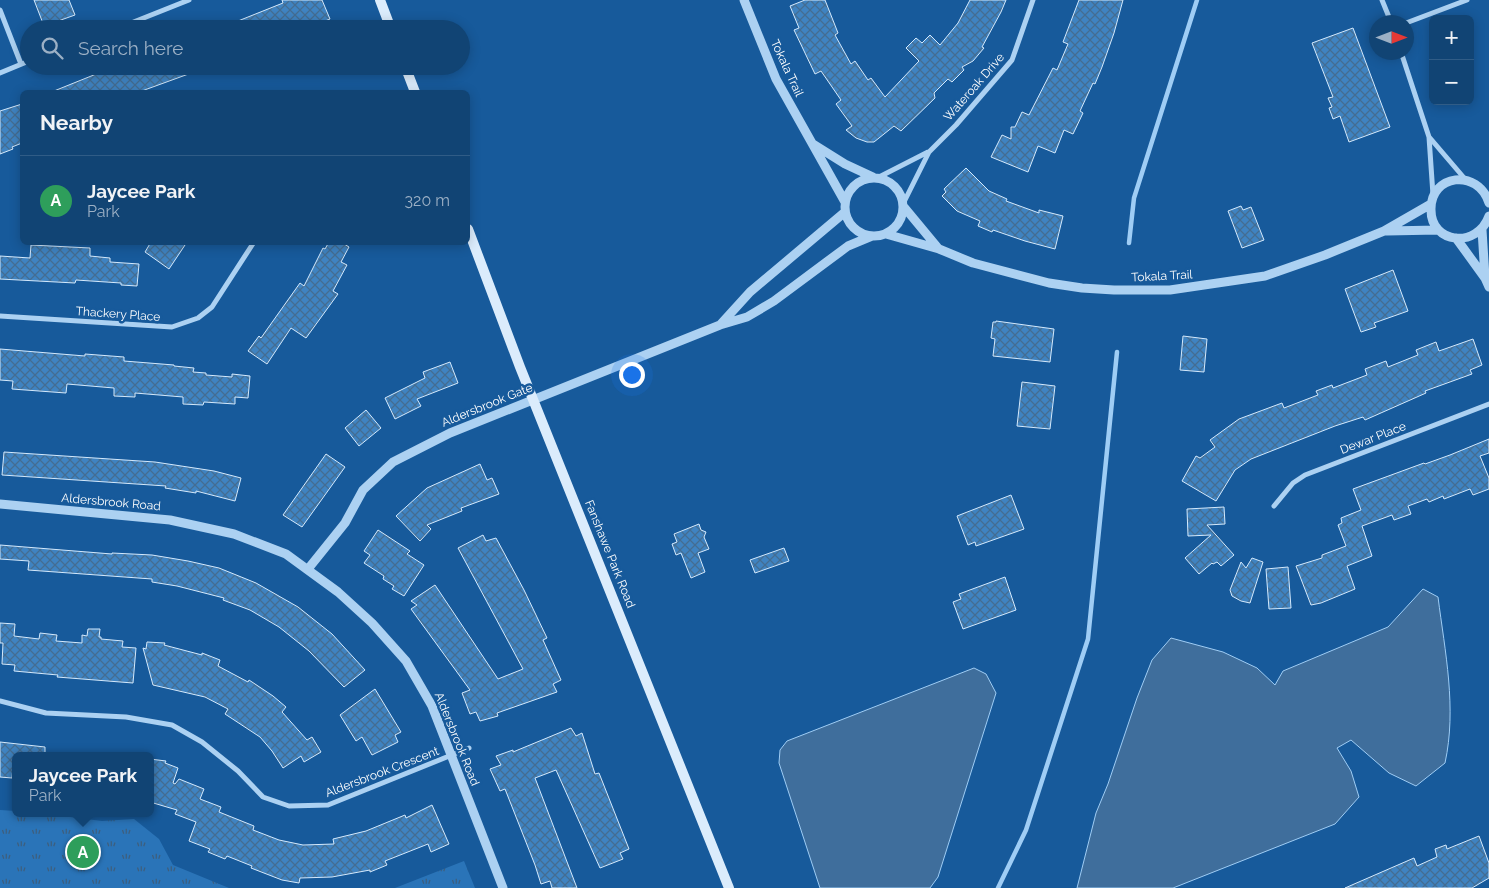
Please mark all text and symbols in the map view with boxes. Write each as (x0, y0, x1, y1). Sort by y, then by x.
north arrow (1369, 15, 1414, 60)
map controls (1429, 15, 1474, 105)
button: + (1429, 15, 1474, 60)
search box (20, 20, 470, 75)
icon: search (38, 34, 66, 62)
text: Search here (78, 37, 184, 59)
street label: Tokala Trail (768, 37, 807, 99)
street label: Wateroak Drive (941, 50, 1007, 124)
button: − (1429, 60, 1474, 105)
text: Nearby (40, 110, 113, 135)
text: Jaycee Park (87, 180, 195, 202)
text: A (51, 191, 61, 210)
text: 320 m (405, 191, 450, 210)
text: Park (87, 202, 120, 221)
street label: Tokala Trail (1131, 267, 1194, 285)
street label: Thackery Place (75, 304, 161, 324)
your location (619, 362, 645, 388)
street label: Aldersbrook Gate (439, 380, 535, 430)
street label: Dewar Place (1338, 419, 1408, 457)
street label: Aldersbrook Road (61, 491, 161, 513)
street label: Fanshawe Park Road (582, 498, 638, 610)
street label: Aldersbrook Road (432, 690, 482, 788)
street label: Aldersbrook Crescent (323, 744, 441, 800)
popup (12, 752, 154, 817)
text: Jaycee Park (29, 764, 137, 786)
text: Park (29, 786, 62, 805)
pin: A (67, 833, 99, 871)

